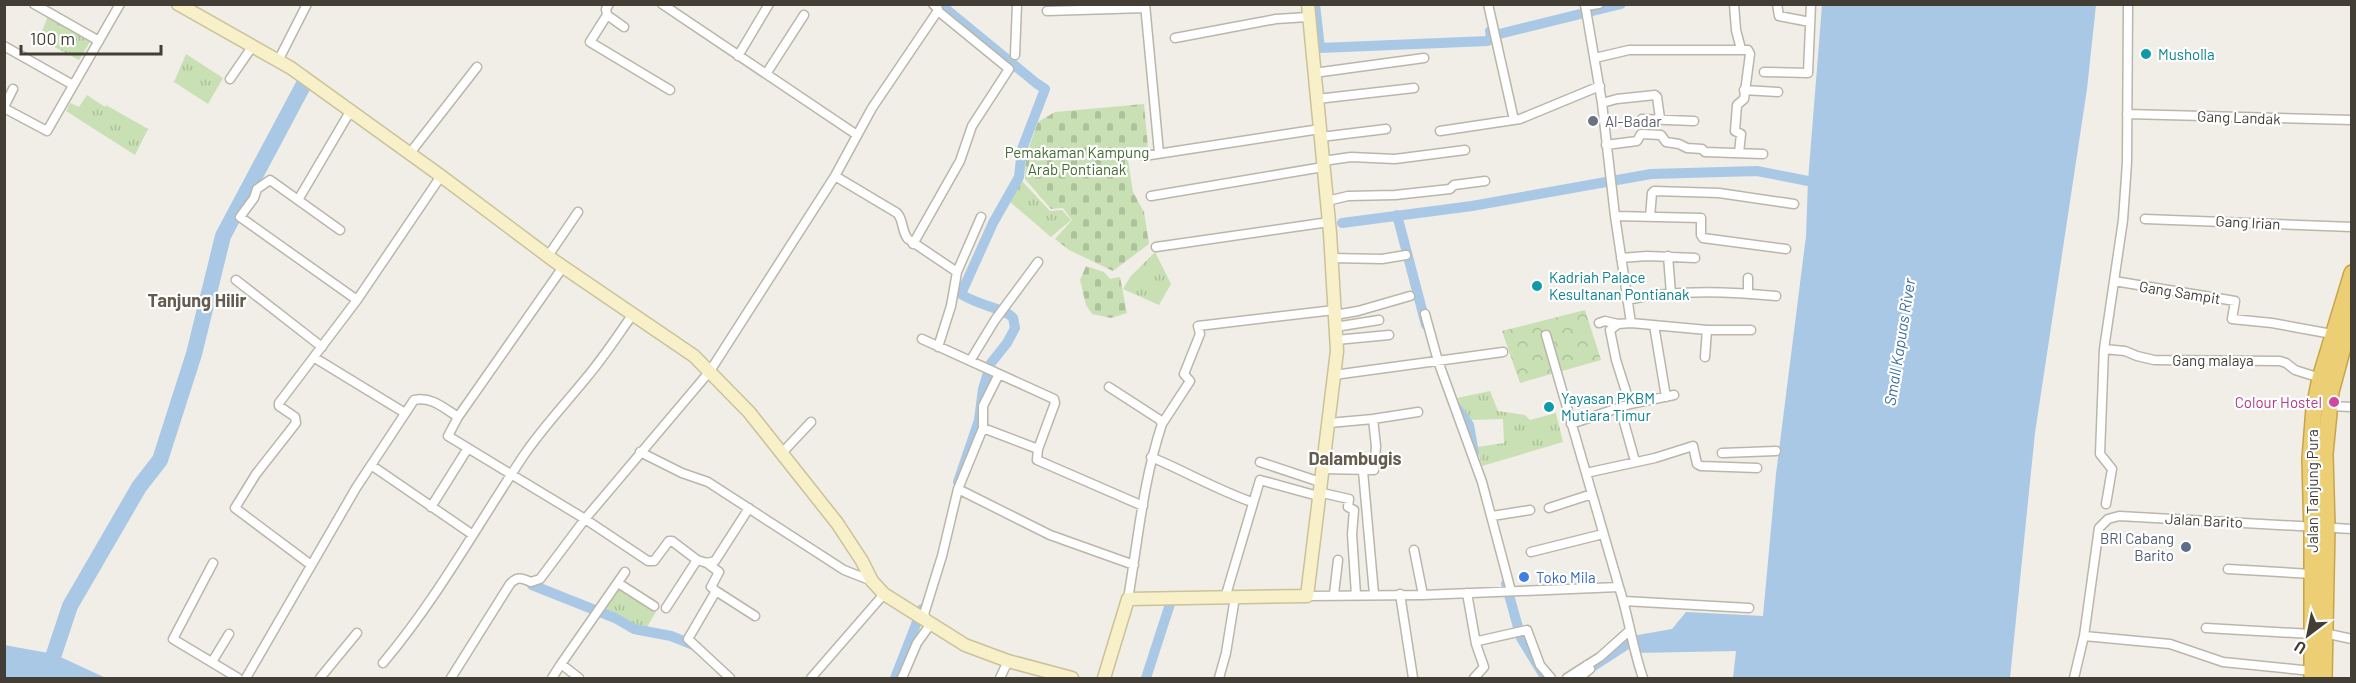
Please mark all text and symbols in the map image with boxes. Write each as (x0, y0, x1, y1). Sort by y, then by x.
scale bar (21, 18, 160, 56)
text: 100 m (30, 27, 75, 49)
place label: Musholla (2158, 45, 2215, 63)
marker: Musholla (2139, 47, 2153, 61)
street label: Gang Landak (2197, 107, 2281, 127)
place label: Al-Badar (1605, 112, 1662, 130)
marker: Al-Badar (1586, 114, 1600, 128)
park label: Pemakaman Kampung Arab Pontianak (1005, 143, 1149, 178)
street label: Gang Irian (2215, 211, 2281, 233)
place label: Kadriah Palace Kesultanan Pontianak (1549, 268, 1690, 303)
water label: Small Kapuas River (1880, 276, 1919, 407)
street label: Gang Sampit (2138, 277, 2222, 307)
marker: Kadriah Palace Kesultanan Pontianak (1530, 279, 1544, 293)
district label: Tanjung Hilir (148, 289, 247, 311)
street label: Gang malaya (2172, 351, 2254, 369)
place label: Yayasan PKBM Mutiara Timur (1561, 389, 1655, 424)
place label: Colour Hostel (2235, 393, 2322, 411)
marker: Colour Hostel (2327, 395, 2341, 409)
marker: Yayasan PKBM Mutiara Timur (1542, 400, 1556, 414)
street label: Jalan Tanjung Pura (2303, 429, 2321, 553)
district label: Dalambugis (1308, 447, 1402, 469)
street label: Jalan Barito (2164, 509, 2244, 531)
place label: BRI Cabang Barito (2100, 529, 2174, 564)
marker: BRI Cabang Barito (2179, 540, 2193, 554)
place label: Toko Mila (1536, 568, 1596, 586)
marker: Toko Mila (1517, 570, 1531, 584)
north arrow (2278, 605, 2338, 665)
text: U (2290, 637, 2309, 659)

